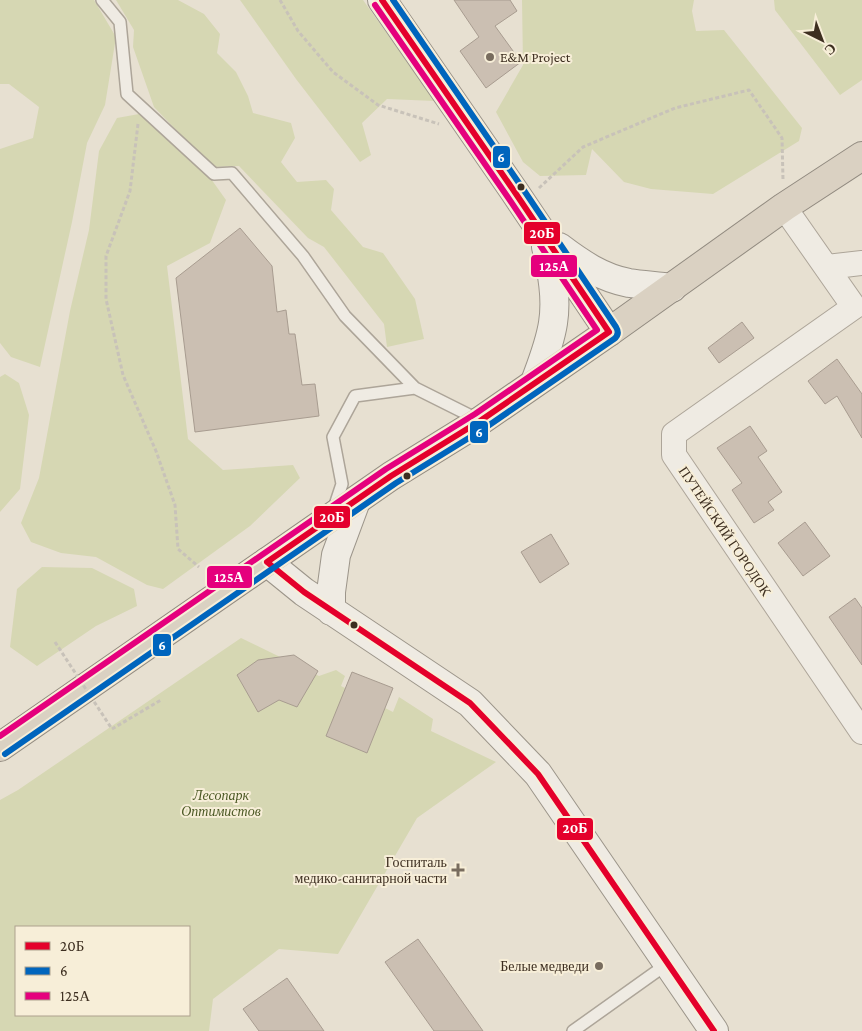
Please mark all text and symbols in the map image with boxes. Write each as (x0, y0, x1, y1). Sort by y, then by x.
north arrow (797, 15, 847, 65)
text: С (822, 40, 840, 59)
place label: E&M Project (500, 49, 571, 66)
marker: E&M Project (484, 51, 496, 63)
line badge: 6 (492, 145, 511, 169)
text: 6 (497, 149, 505, 165)
unlabelled marker (516, 182, 526, 192)
line badge: 20Б (523, 221, 561, 245)
text: 20Б (530, 225, 554, 241)
line badge: 125А (530, 254, 578, 278)
text: 125А (539, 258, 570, 274)
line badge: 6 (469, 420, 489, 444)
text: 6 (475, 424, 483, 440)
street label: ПУТЕЙСКИЙ ГОРОДОК (676, 463, 775, 599)
unlabelled marker (402, 471, 412, 481)
line badge: 20Б (313, 505, 351, 529)
text: 20Б (320, 509, 344, 525)
line badge: 125А (206, 565, 253, 589)
text: 125А (214, 569, 245, 585)
unlabelled marker (349, 620, 359, 630)
line badge: 6 (152, 633, 172, 657)
text: 6 (158, 637, 166, 653)
park label: Лесопарк Оптимистов (181, 787, 261, 819)
line badge: 20Б (556, 817, 594, 841)
text: 20Б (563, 820, 587, 836)
place label: Госпиталь медико-санитарной части (295, 854, 448, 886)
marker: Госпиталь медико-санитарной части (451, 863, 465, 877)
legend (15, 926, 190, 1016)
text: 20Б (60, 938, 84, 954)
place label: Белые медведи (500, 958, 590, 974)
marker: Белые медведи (593, 960, 605, 972)
text: 6 (60, 963, 68, 979)
text: 125А (60, 988, 90, 1004)

